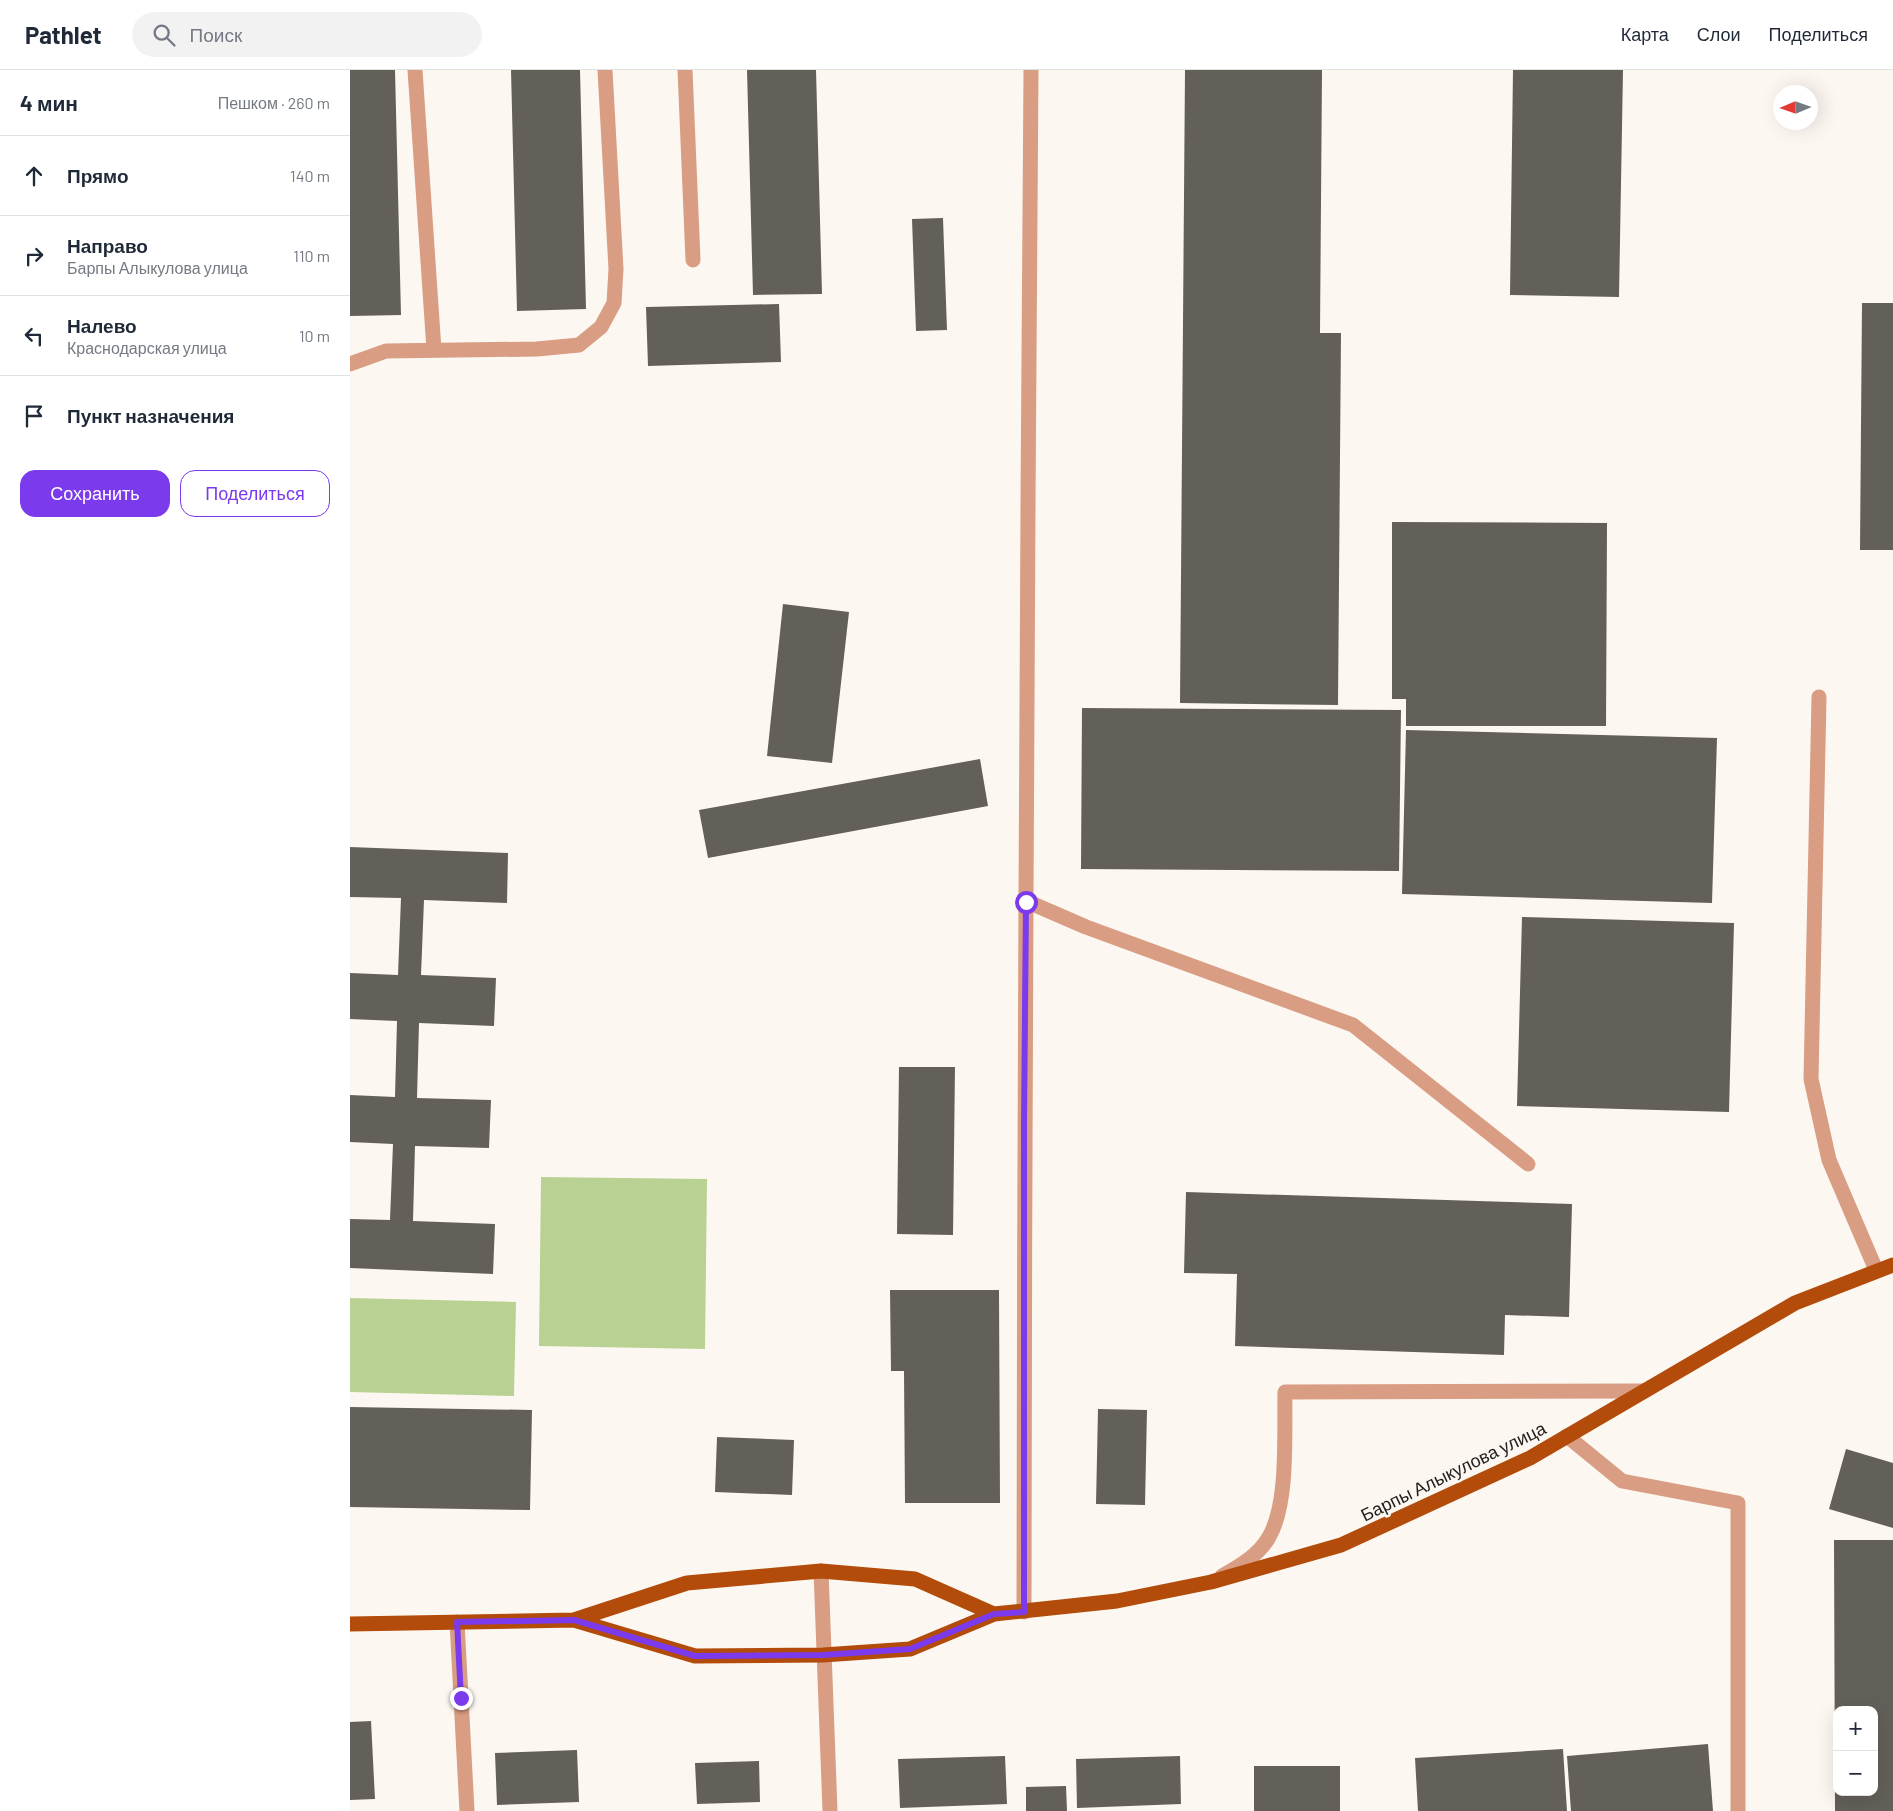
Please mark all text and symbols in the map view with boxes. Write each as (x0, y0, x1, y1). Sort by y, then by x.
search box (132, 12, 482, 57)
text: Pathlet (25, 20, 102, 49)
icon: search (150, 21, 178, 49)
text: Поиск (190, 23, 242, 46)
text: Карта (1621, 23, 1669, 45)
text: Слои (1697, 23, 1741, 45)
text: Поделиться (1769, 23, 1868, 45)
north arrow (1773, 85, 1818, 130)
text: 4 мин (20, 90, 78, 115)
text: Пешком · 260 m (218, 93, 330, 112)
icon: ahead (20, 162, 48, 190)
text: Прямо (67, 164, 129, 187)
text: 140 m (290, 166, 330, 185)
text: Направо (67, 234, 148, 257)
icon: right (20, 242, 48, 270)
text: 110 m (293, 246, 330, 265)
text: Барпы Алыкулова улица (67, 258, 248, 277)
text: Налево (67, 314, 137, 337)
icon: left (20, 322, 48, 350)
text: 10 m (299, 326, 330, 345)
text: Краснодарская улица (67, 338, 227, 357)
icon: arrive (20, 402, 48, 430)
text: Пункт назначения (67, 404, 234, 427)
button: Сохранить (20, 470, 170, 517)
button: Поделиться (180, 470, 330, 517)
route start (1015, 891, 1038, 914)
street label: Барпы Алыкулова улица (1357, 1416, 1550, 1525)
route end (450, 1687, 473, 1710)
map controls (1833, 1706, 1878, 1796)
button: + (1833, 1706, 1878, 1751)
button: − (1833, 1751, 1878, 1796)

